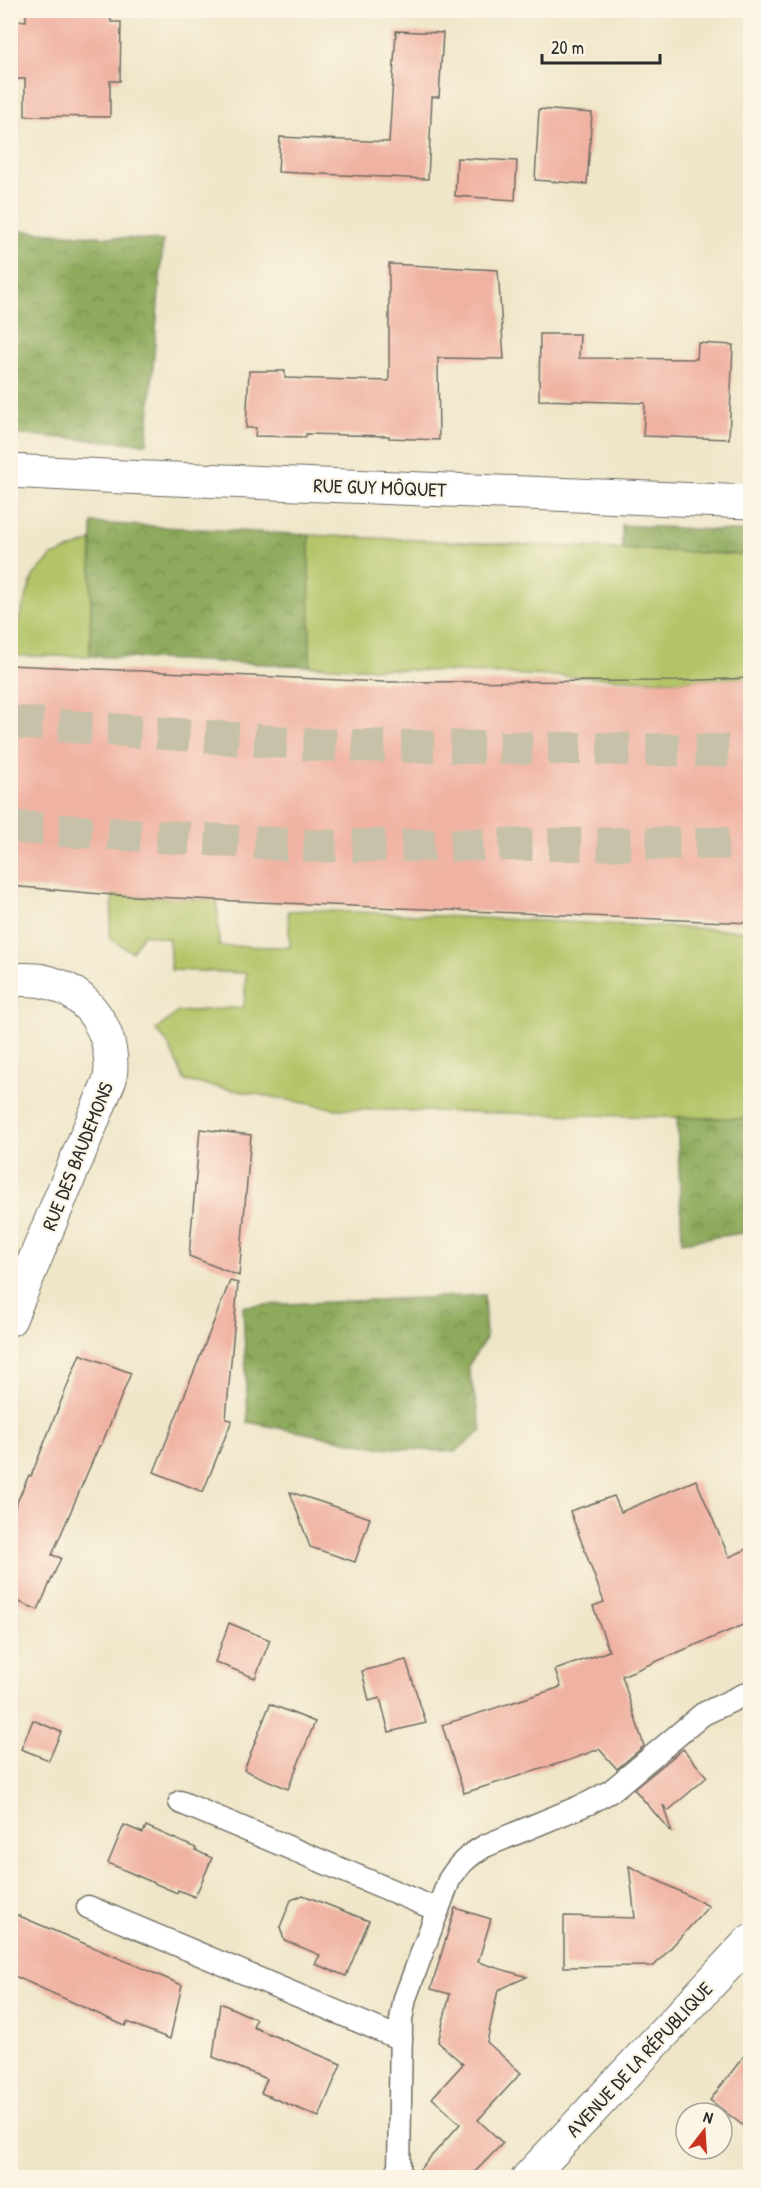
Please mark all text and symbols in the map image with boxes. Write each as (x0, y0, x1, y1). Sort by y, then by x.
scale bar (542, 27, 660, 65)
text: 20 m (551, 35, 584, 60)
street label: RUE GUY MÔQUET (313, 471, 448, 503)
street label: RUE DES BAUDEMONS (35, 1078, 119, 1234)
street label: AVENUE DE LA RÉPUBLIQUE (561, 1976, 717, 2142)
north arrow (674, 2101, 734, 2161)

